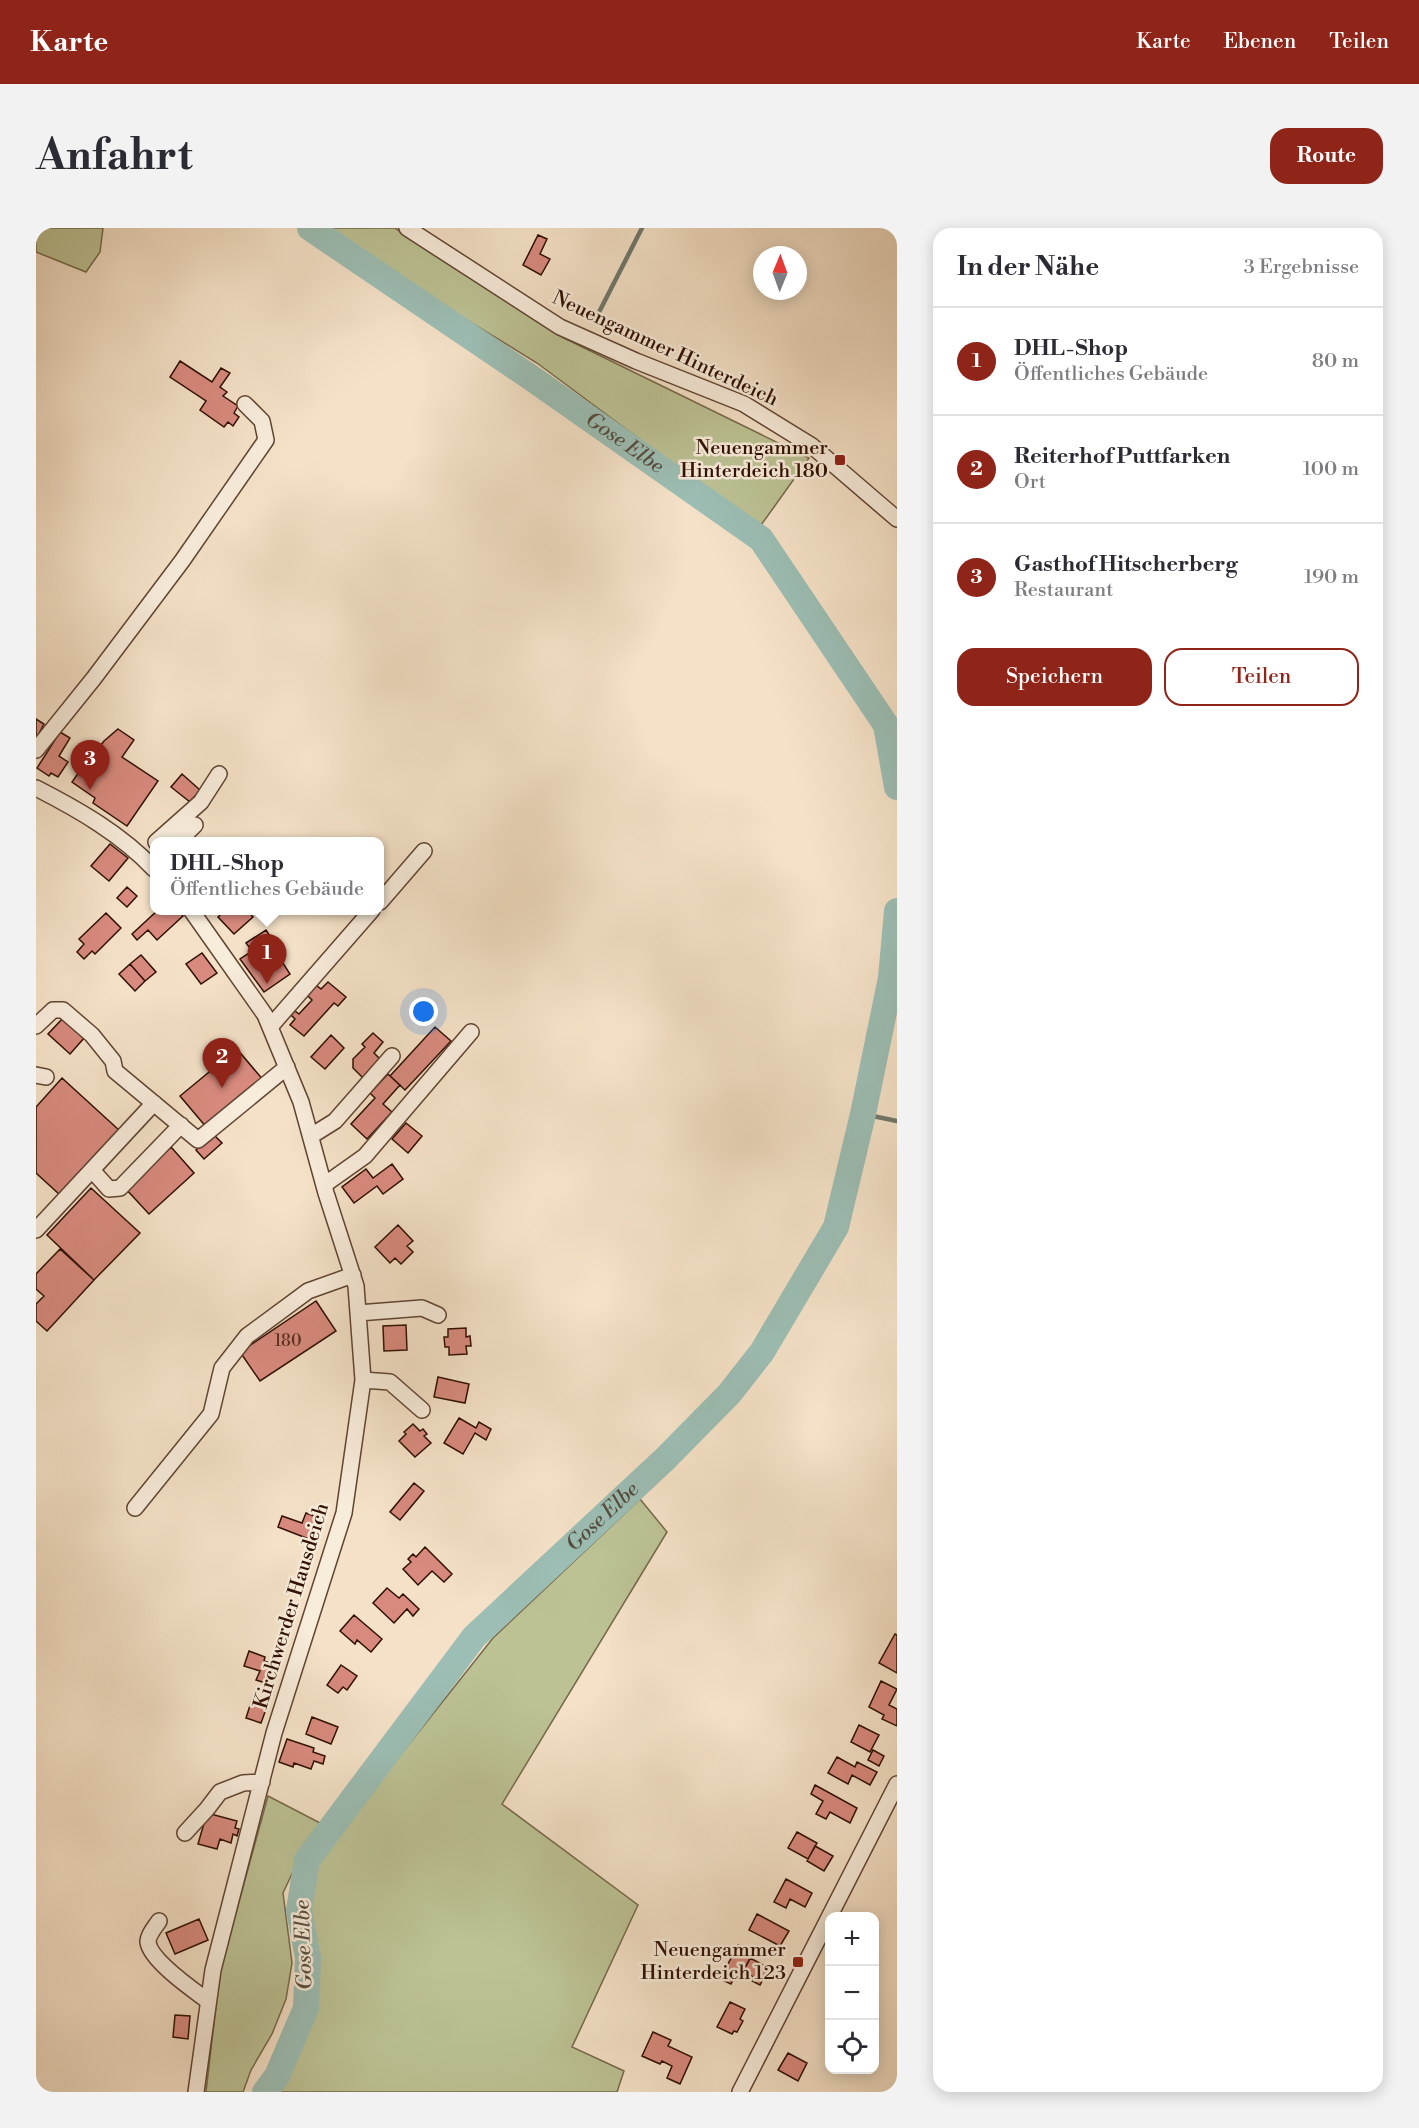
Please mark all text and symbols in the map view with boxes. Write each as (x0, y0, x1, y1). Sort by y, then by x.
text: Karte (30, 25, 108, 60)
text: Karte (1136, 29, 1191, 55)
text: Ebenen (1224, 29, 1296, 55)
text: Teilen (1329, 29, 1389, 55)
button: Route (1270, 128, 1383, 184)
text: Anfahrt (36, 130, 193, 183)
north arrow (753, 246, 807, 300)
text: In der Nähe (957, 251, 1099, 283)
text: 3 Ergebnisse (1244, 255, 1359, 280)
street label: Neuengammer Hinterdeich (548, 286, 782, 412)
text: DHL-Shop (1014, 335, 1128, 362)
text: 1 (972, 349, 981, 374)
text: 80 m (1312, 349, 1359, 374)
text: Öffentliches Gebäude (1014, 362, 1208, 387)
water label: Gose Elbe (580, 407, 669, 480)
place label: Neuengammer Hinterdeich 180 (680, 436, 828, 484)
text: Reiterhof Puttfarken (1014, 443, 1230, 470)
marker: Neuengammer Hinterdeich 180 (833, 453, 847, 467)
text: 2 (970, 457, 983, 482)
text: 100 m (1303, 457, 1359, 482)
text: Ort (1014, 470, 1046, 495)
text: Gasthof Hitscherberg (1014, 551, 1238, 578)
text: 3 (970, 565, 983, 590)
text: 190 m (1304, 565, 1359, 590)
text: Restaurant (1014, 578, 1113, 603)
button: Speichern (957, 648, 1152, 706)
button: Teilen (1164, 648, 1359, 706)
pin: 3 (70, 740, 110, 790)
popup (150, 837, 384, 915)
text: DHL-Shop (170, 850, 284, 877)
text: Öffentliches Gebäude (170, 877, 364, 902)
pin: 1 (248, 934, 286, 984)
your location (409, 997, 438, 1026)
pin: 2 (202, 1038, 242, 1088)
house number: 180 (275, 1331, 302, 1351)
water label: Gose Elbe (561, 1477, 645, 1557)
street label: Kirchwerder Hausdeich (249, 1500, 335, 1712)
water label: Gose Elbe (289, 1899, 319, 1990)
map controls (825, 1912, 879, 2074)
button: + (825, 1912, 879, 1966)
place label: Neuengammer Hinterdeich 123 (640, 1938, 786, 1986)
marker: Neuengammer Hinterdeich 123 (791, 1955, 805, 1969)
button: − (825, 1966, 879, 2020)
button: locate (825, 2020, 879, 2074)

